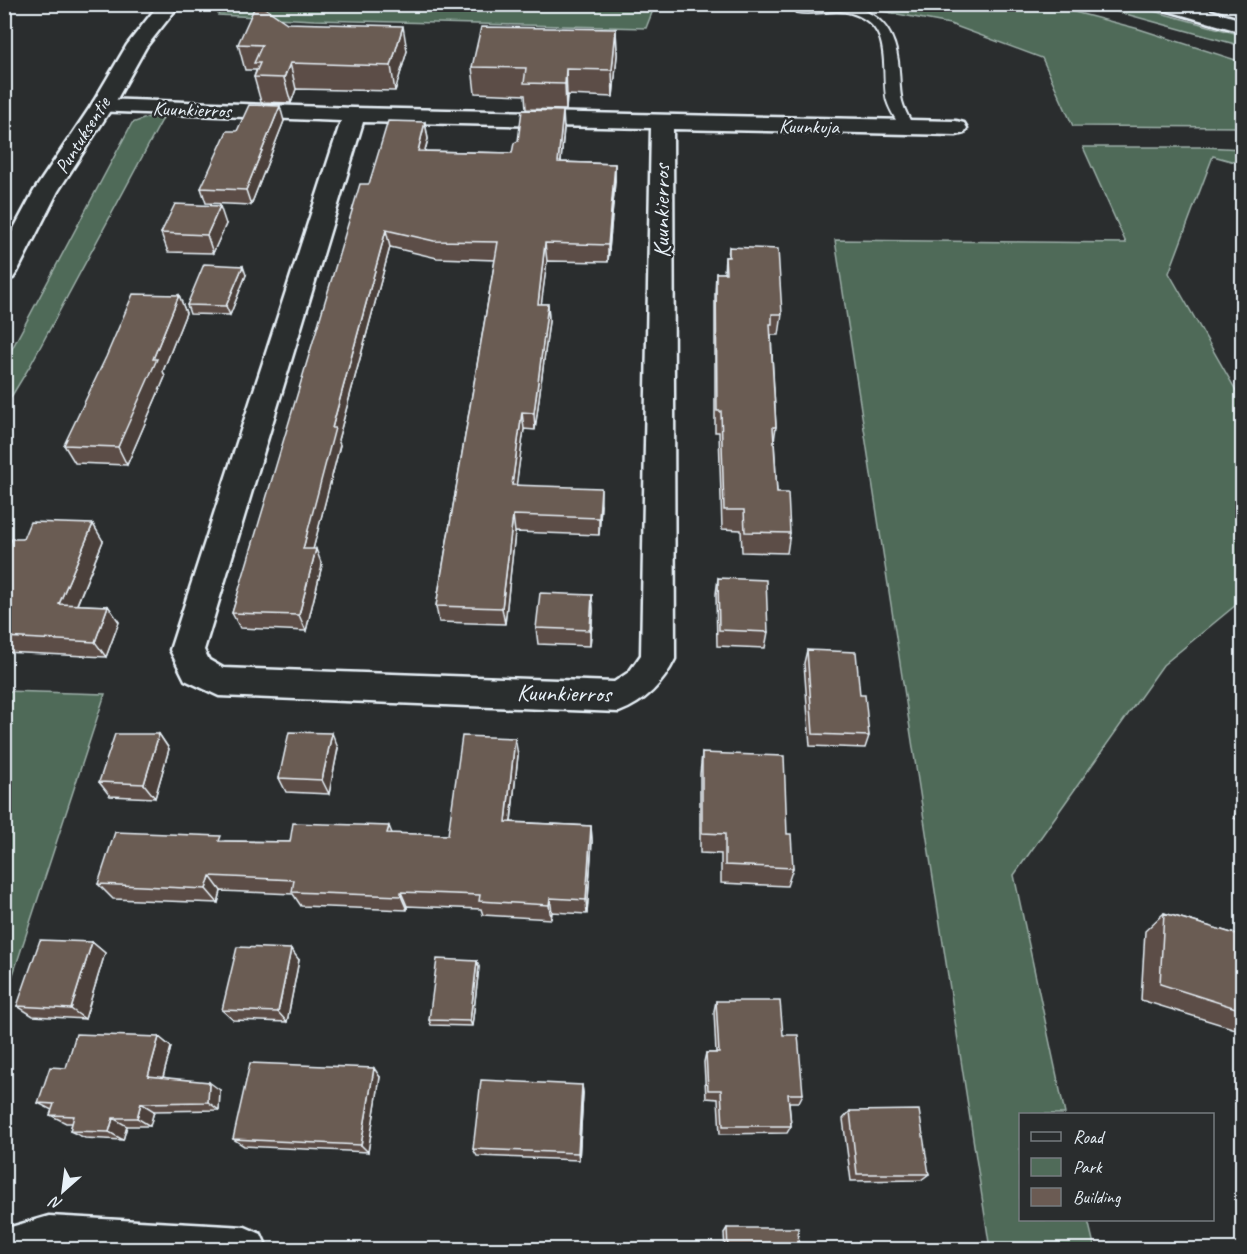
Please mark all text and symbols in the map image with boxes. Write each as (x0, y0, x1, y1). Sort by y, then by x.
street label: Puntuksentie (49, 91, 116, 178)
street label: Kuunkierros (152, 96, 234, 123)
street label: Kuunkuja (779, 113, 840, 140)
street label: Kuunkierros (646, 162, 676, 258)
street label: Kuunkierros (517, 677, 613, 709)
legend (1019, 1113, 1214, 1221)
text: Road (1073, 1126, 1106, 1148)
text: Park (1073, 1156, 1103, 1178)
north arrow (33, 1161, 93, 1221)
text: Building (1073, 1186, 1122, 1208)
text: N (45, 1191, 65, 1215)

